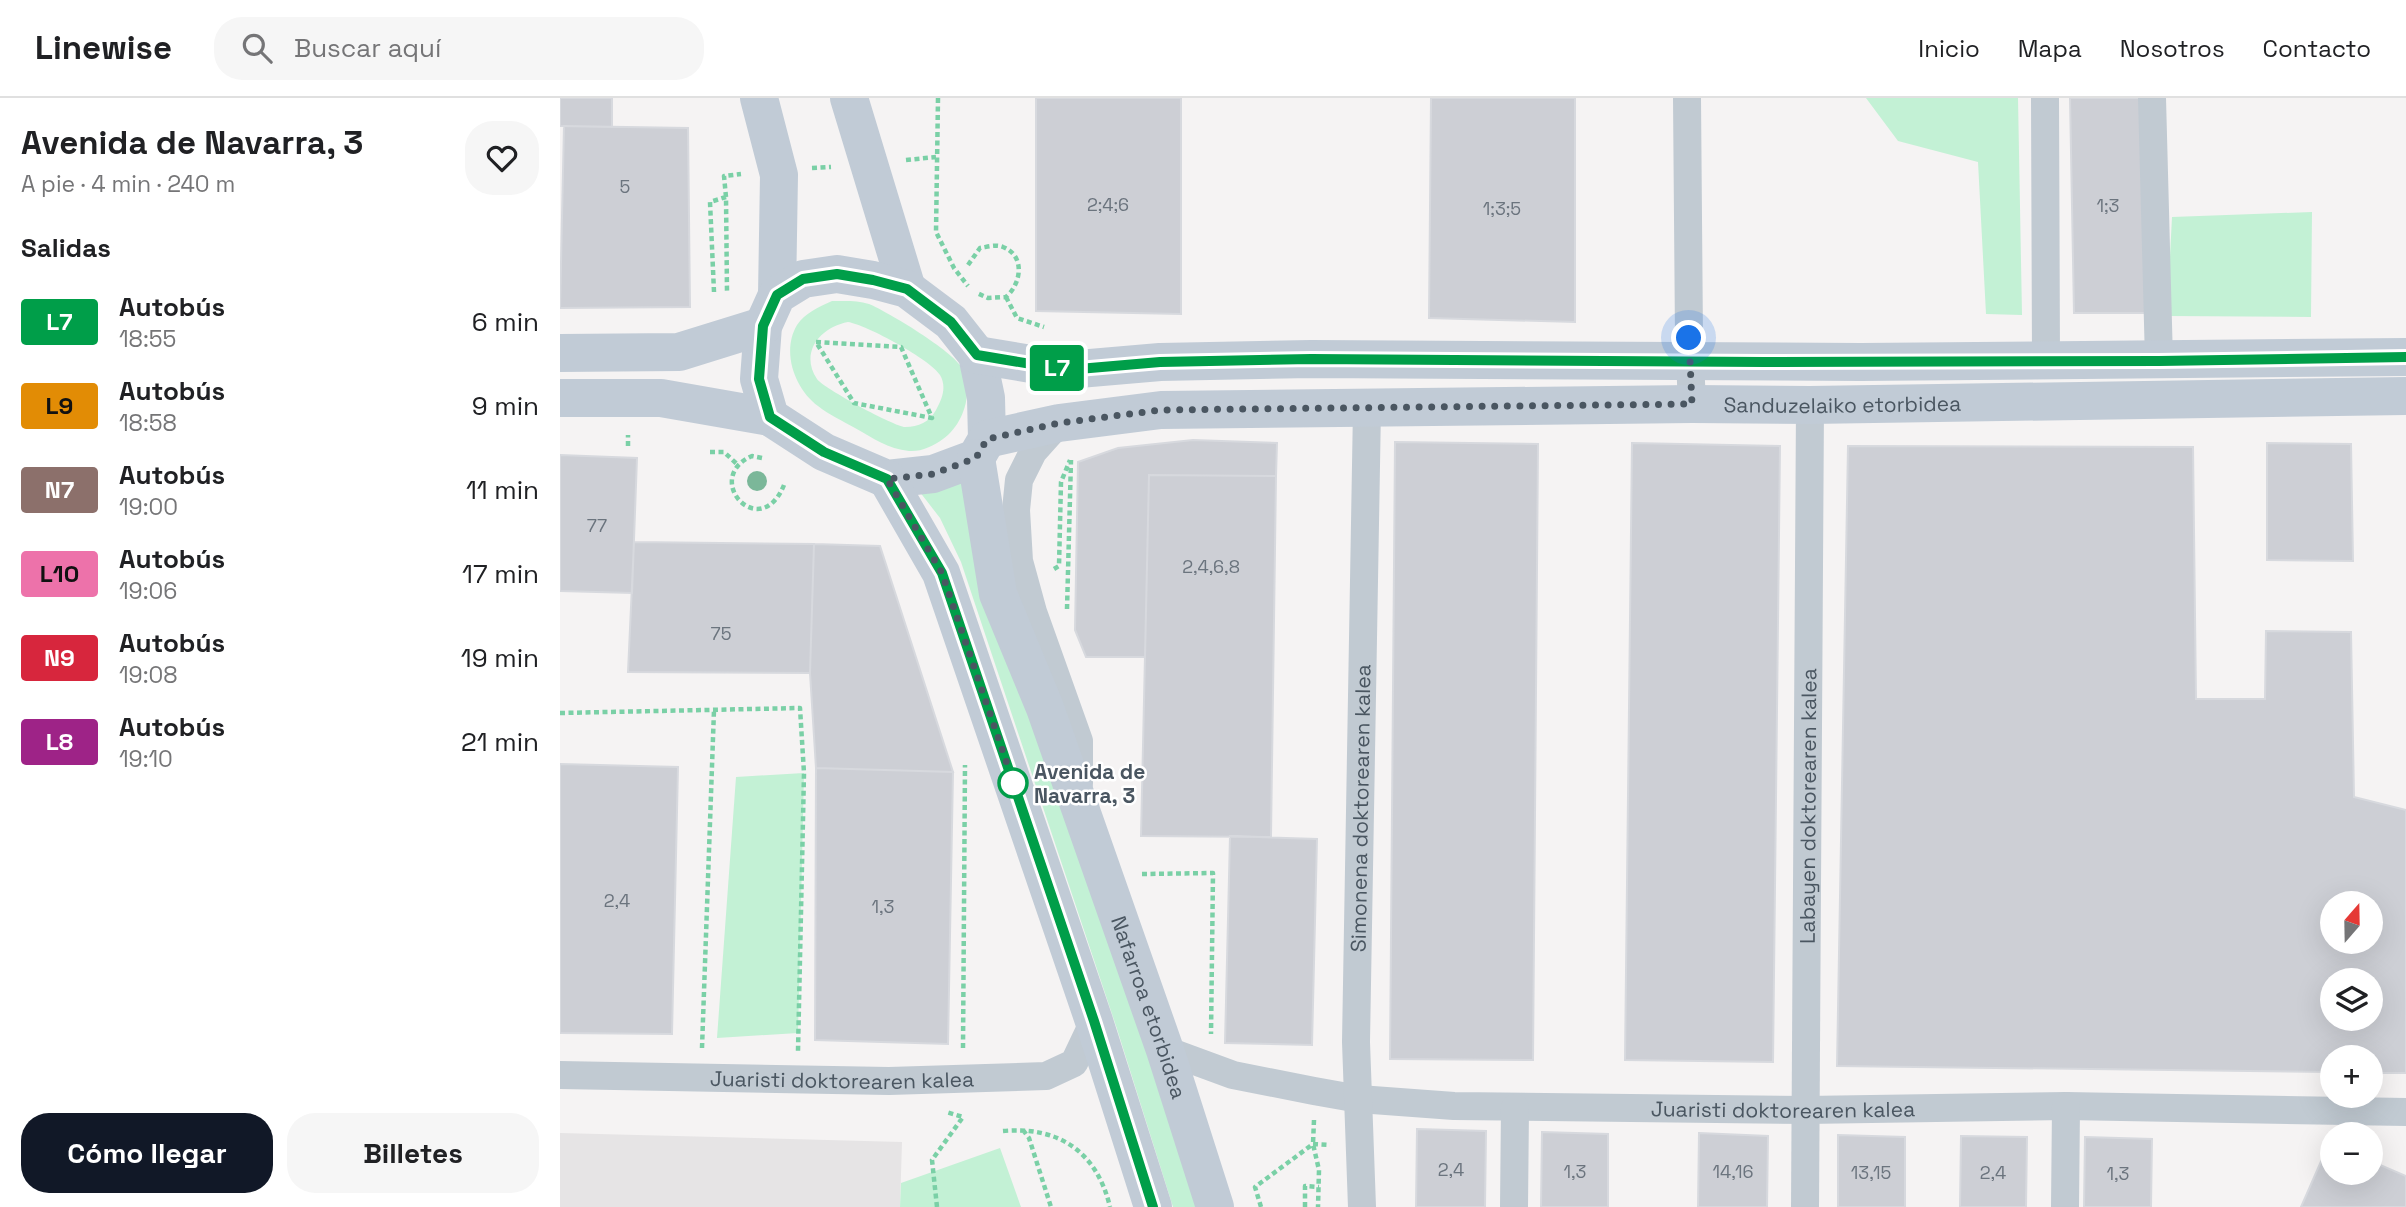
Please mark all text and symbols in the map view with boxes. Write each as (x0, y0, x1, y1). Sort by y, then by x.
search box (214, 17, 704, 80)
text: Linewise (35, 27, 172, 69)
icon: search (238, 29, 276, 67)
text: Buscar aquí (294, 31, 441, 65)
text: Inicio (1918, 33, 1980, 64)
text: Mapa (2018, 33, 2082, 64)
text: Nosotros (2120, 33, 2225, 64)
text: Contacto (2263, 33, 2371, 64)
button: heart (465, 121, 539, 195)
text: Avenida de Navarra, 3 (21, 122, 363, 164)
text: A pie · 4 min · 240 m (21, 169, 235, 199)
house number: 5 (620, 175, 630, 198)
house number: 2;4;6 (1087, 193, 1129, 216)
house number: 1;3 (2097, 194, 2119, 217)
house number: 1;3;5 (1483, 197, 1521, 220)
text: Salidas (21, 231, 111, 265)
text: Autobús (119, 290, 225, 324)
text: 6 min (472, 305, 539, 339)
text: L7 (46, 306, 73, 337)
your location (1671, 320, 1706, 355)
text: 18:55 (119, 324, 176, 354)
line badge: L7 (1026, 345, 1088, 391)
text: L7 (1044, 352, 1070, 383)
text: Autobús (119, 374, 225, 408)
text: 9 min (472, 389, 539, 423)
street label: Sanduzelaiko etorbidea (1723, 389, 1961, 419)
text: L9 (46, 390, 73, 421)
text: 18:58 (119, 408, 177, 438)
text: Autobús (119, 458, 225, 492)
text: 11 min (466, 473, 539, 507)
text: N7 (45, 474, 74, 505)
text: 19:00 (119, 492, 178, 522)
house number: 77 (587, 514, 607, 537)
text: Autobús (119, 542, 225, 576)
house number: 2,4,6,8 (1182, 555, 1240, 578)
text: 17 min (462, 557, 539, 591)
text: L10 (40, 558, 79, 589)
text: 19:06 (119, 576, 177, 606)
house number: 75 (711, 622, 731, 645)
text: Autobús (119, 626, 225, 660)
text: 19 min (461, 641, 539, 675)
text: N9 (44, 642, 75, 673)
text: 19:08 (119, 660, 178, 690)
street label: Simonena doktorearen kalea (1344, 664, 1376, 952)
street label: Labayen doktorearen kalea (1793, 668, 1822, 944)
text: Autobús (119, 710, 225, 744)
text: 21 min (461, 725, 539, 759)
text: L8 (46, 726, 73, 757)
text: 19:10 (119, 744, 173, 774)
place label: Avenida de Navarra, 3 (1034, 758, 1145, 809)
marker: Avenida de Navarra, 3 (998, 768, 1028, 798)
house number: 2,4 (604, 889, 630, 912)
north arrow (2320, 891, 2384, 954)
map controls (2320, 891, 2383, 1185)
house number: 1,3 (872, 895, 894, 918)
street label: Nafarroa etorbidea (1105, 912, 1193, 1102)
button: layers (2320, 968, 2383, 1031)
button: + (2320, 1045, 2383, 1108)
street label: Juaristi doktorearen kalea (710, 1064, 974, 1095)
street label: Juaristi doktorearen kalea (1651, 1095, 1915, 1124)
button: Cómo llegar (21, 1113, 273, 1193)
button: Billetes (287, 1113, 539, 1193)
button: − (2320, 1122, 2383, 1185)
house number: 2,4 (1438, 1158, 1464, 1181)
house number: 1,3 (1564, 1160, 1586, 1183)
house number: 14,16 (1712, 1160, 1754, 1183)
house number: 13,15 (1851, 1161, 1891, 1184)
house number: 2,4 (1980, 1161, 2006, 1184)
house number: 1,3 (2107, 1162, 2129, 1185)

